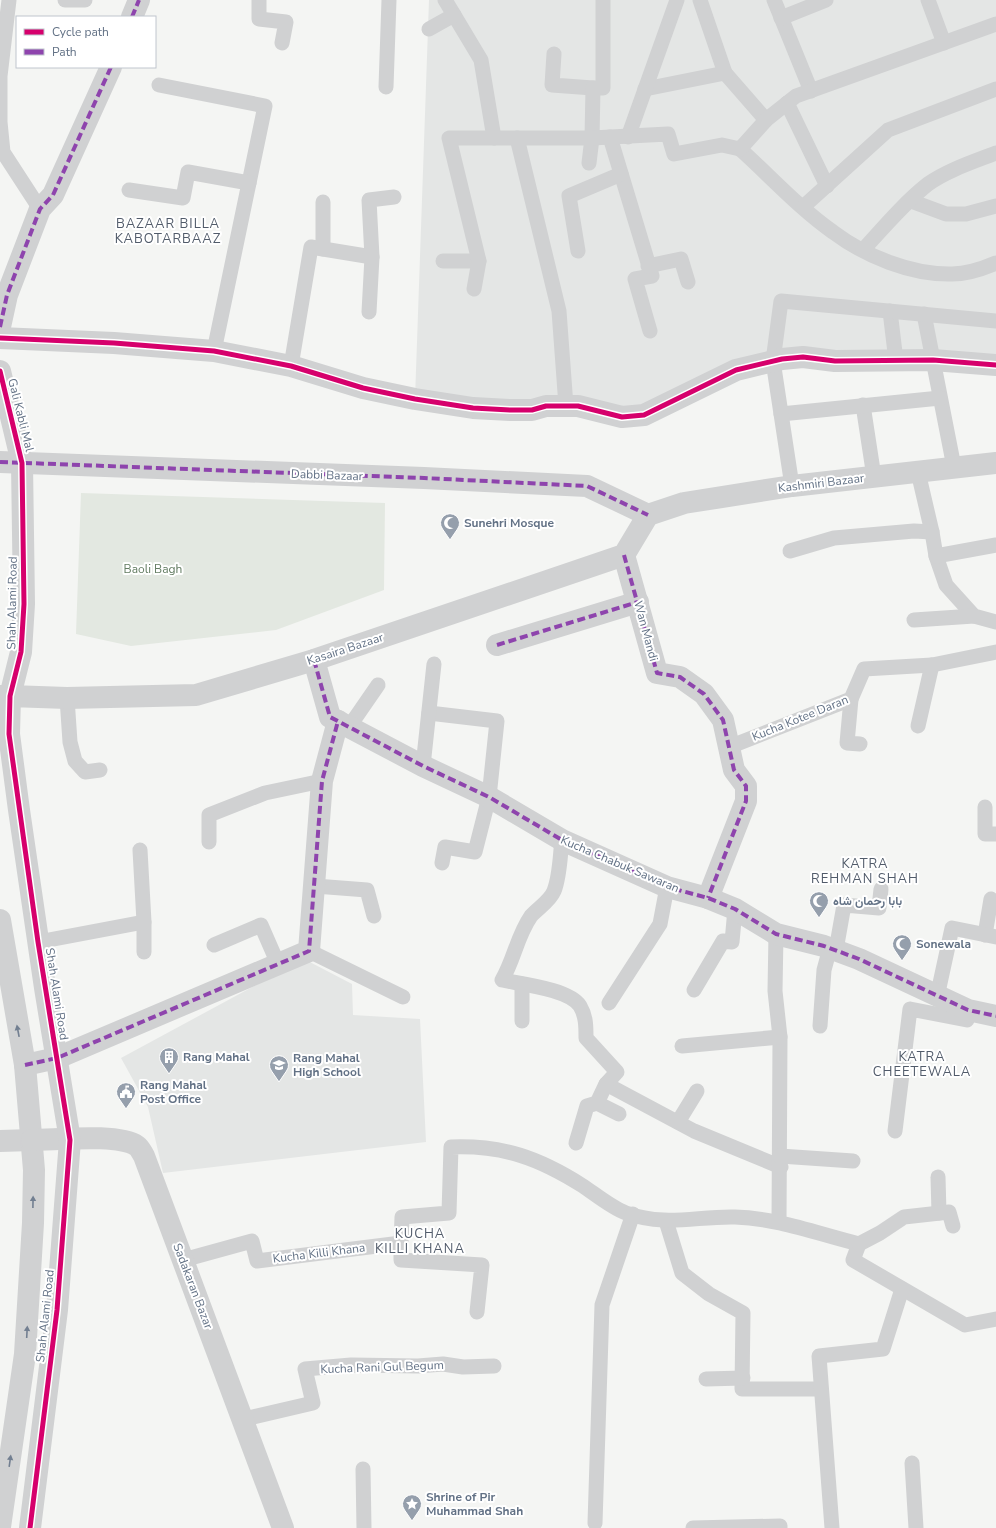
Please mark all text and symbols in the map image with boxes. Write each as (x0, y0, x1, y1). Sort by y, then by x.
legend (16, 16, 156, 68)
text: Cycle path (52, 24, 109, 40)
text: Path (52, 44, 77, 60)
district label: BAZAAR BILLA KABOTARBAAZ (115, 215, 221, 248)
street label: Gali Kabli Mal (4, 377, 38, 454)
street label: Dabbi Bazaar (291, 466, 364, 484)
street label: Kashmiri Bazaar (777, 470, 866, 496)
mosque icon: Sunehri Mosque (439, 512, 461, 540)
place label: Sunehri Mosque (464, 515, 554, 531)
street label: Shah Alami Road (3, 556, 21, 650)
park label: Baoli Bagh (124, 561, 182, 577)
street label: Wan Mandi (630, 599, 662, 663)
street label: Kasaira Bazaar (305, 629, 386, 669)
street label: Kucha Kotee Daran (749, 691, 851, 745)
street label: Kucha Chabuk Sawaran (558, 832, 682, 896)
district label: KATRA REHMAN SHAH (811, 855, 919, 888)
mosque icon: بابا رحمان شاہ (808, 890, 830, 918)
place label: بابا رحمان شاہ (833, 893, 903, 909)
mosque icon: Sonewala (891, 933, 913, 961)
place label: Sonewala (916, 936, 971, 952)
street label: Shah Alami Road (42, 947, 72, 1041)
one-way arrow (15, 1025, 21, 1037)
building icon: Rang Mahal (158, 1046, 180, 1074)
district label: KATRA CHEETEWALA (873, 1048, 971, 1081)
place label: Rang Mahal (183, 1049, 250, 1065)
place label: Rang Mahal High School (293, 1050, 361, 1080)
school or university icon: Rang Mahal High School (268, 1054, 290, 1082)
place label: Rang Mahal Post Office (140, 1077, 207, 1107)
public building icon: Rang Mahal Post Office (115, 1081, 137, 1109)
one-way arrow (30, 1196, 37, 1208)
district label: KUCHA KILLI KHANA (375, 1225, 465, 1258)
street label: Kucha Killi Khana (272, 1239, 366, 1267)
street label: Sadakaran Bazar (169, 1241, 217, 1332)
street label: Shah Alami Road (32, 1269, 58, 1363)
one-way arrow (23, 1326, 30, 1338)
street label: Kucha Rani Gul Begum (320, 1357, 444, 1377)
one-way arrow (7, 1455, 13, 1467)
place label: Shrine of Pir Muhammad Shah (426, 1489, 523, 1519)
place icon: Shrine of Pir Muhammad Shah (401, 1493, 423, 1521)

